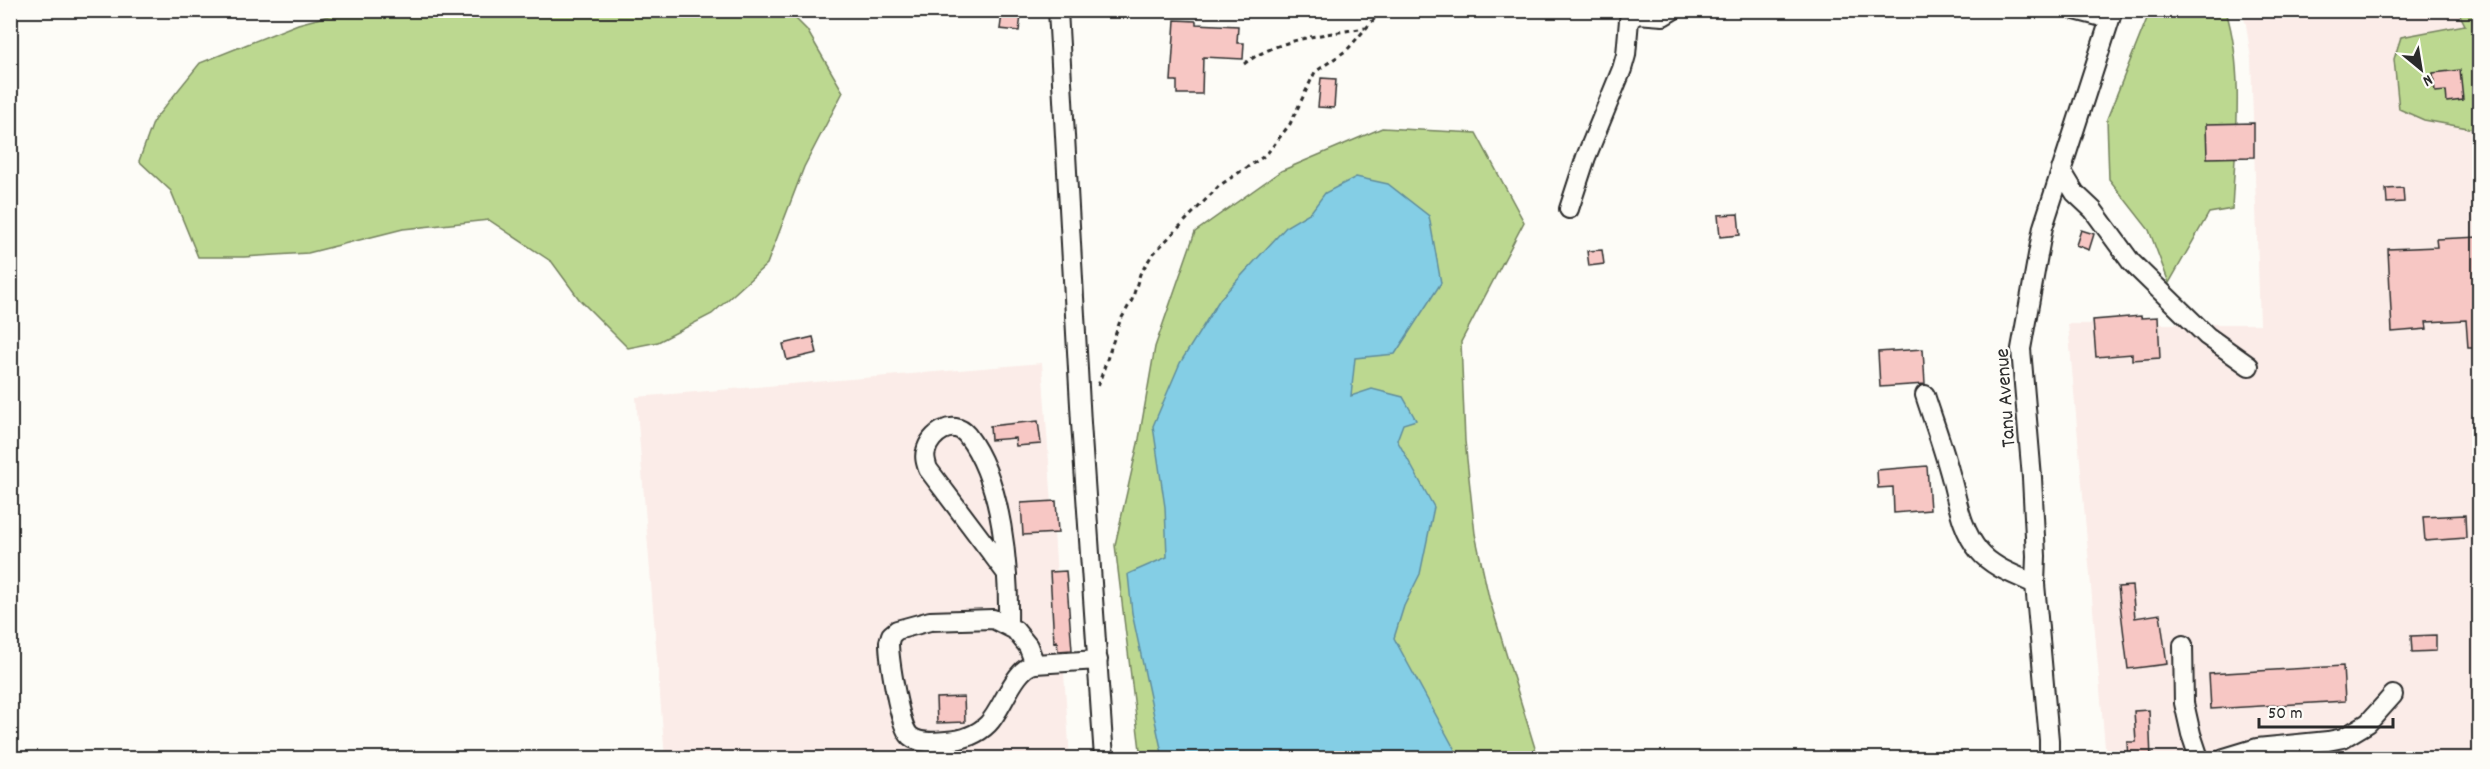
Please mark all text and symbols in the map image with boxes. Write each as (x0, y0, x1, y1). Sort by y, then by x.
north arrow (2391, 39, 2451, 99)
text: N (2418, 68, 2436, 92)
street label: Tanu Avenue (1989, 347, 2025, 448)
scale bar (2259, 691, 2392, 729)
text: 50 m (2268, 702, 2303, 727)

